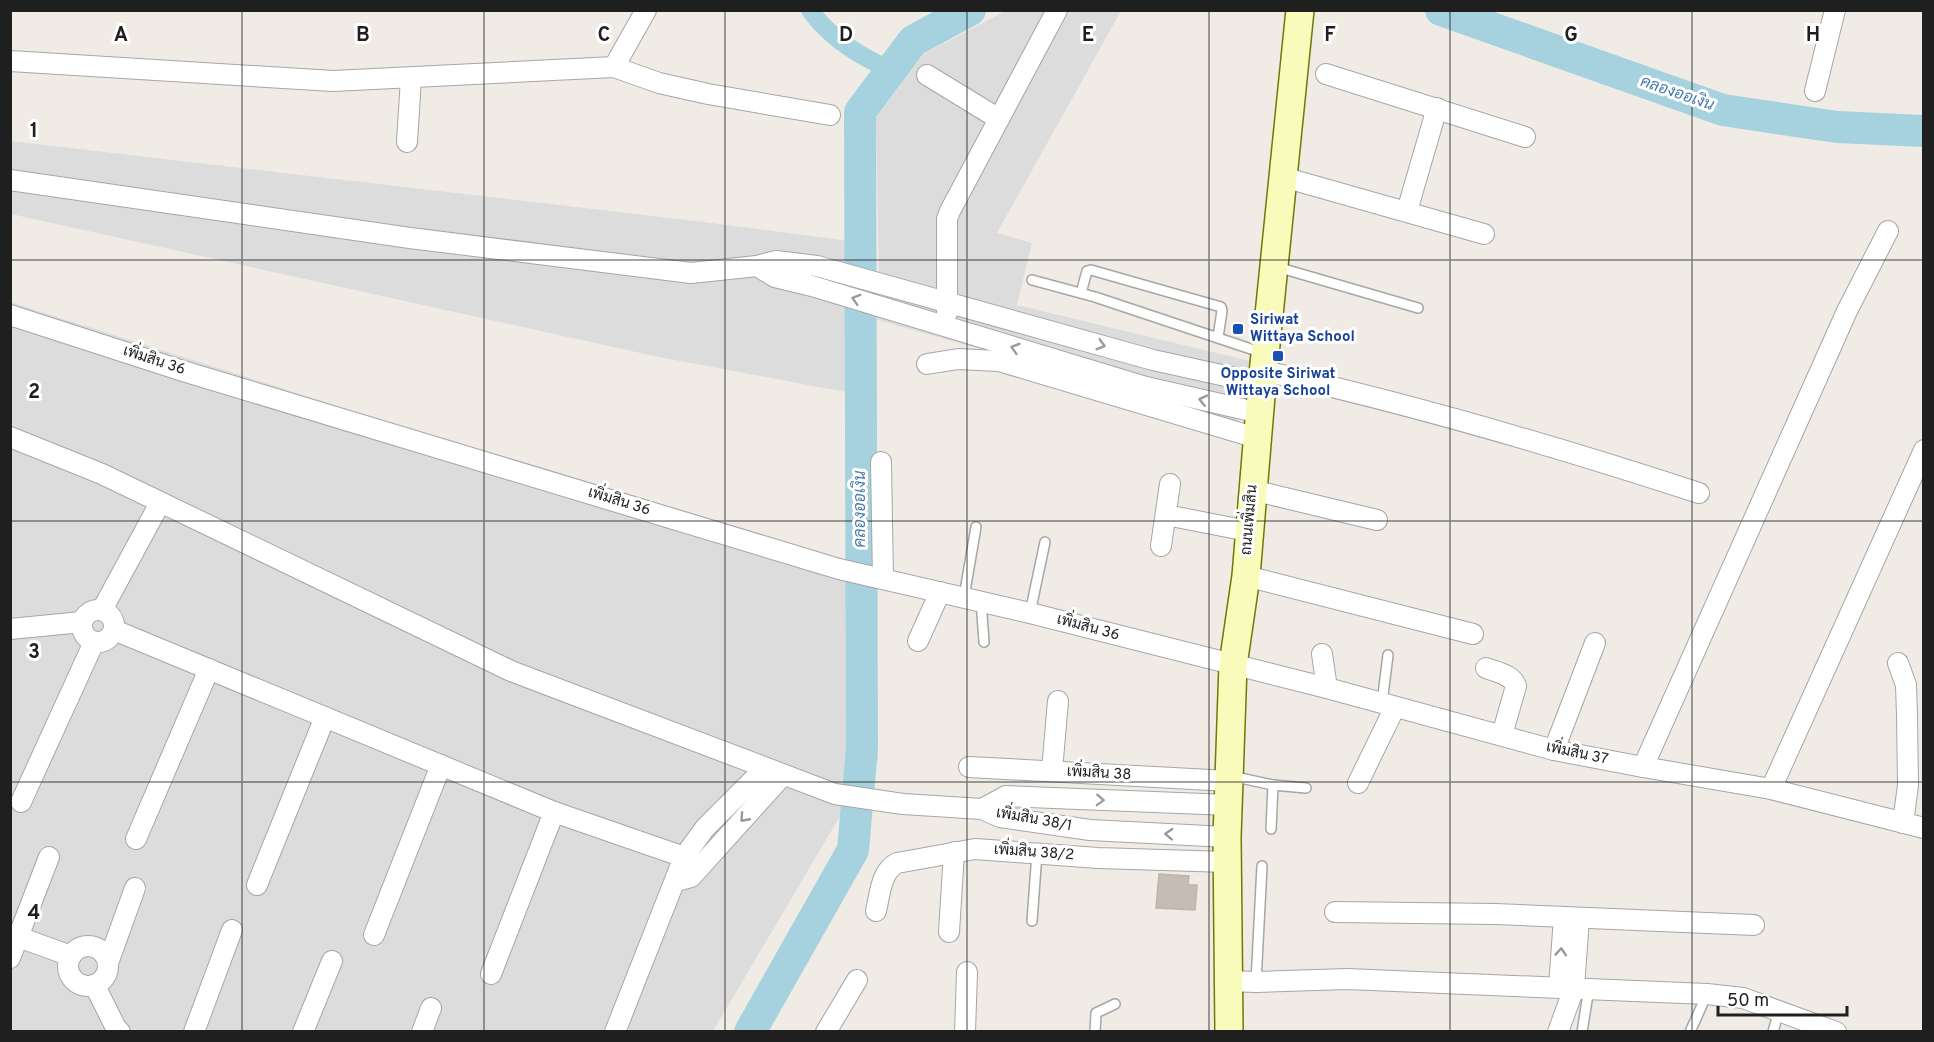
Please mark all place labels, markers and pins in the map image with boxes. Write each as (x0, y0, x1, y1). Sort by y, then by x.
place label: Siriwat Wittaya School (1250, 311, 1355, 347)
marker: Siriwat Wittaya School (1231, 322, 1245, 336)
marker: Opposite Siriwat Wittaya School (1271, 349, 1285, 363)
place label: Opposite Siriwat Wittaya School (1221, 365, 1336, 401)

